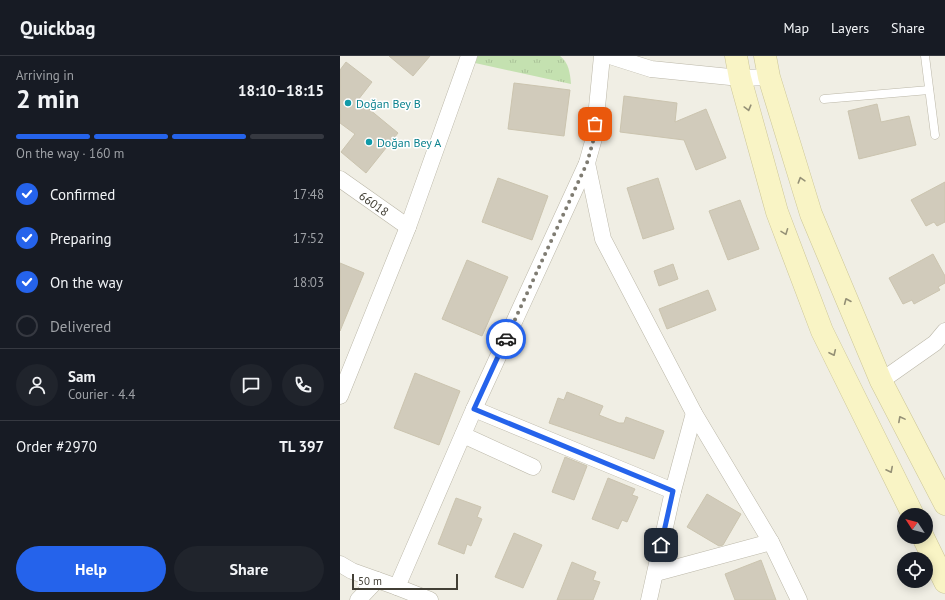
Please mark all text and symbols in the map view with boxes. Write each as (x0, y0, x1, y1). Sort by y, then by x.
text: Quickbag (20, 16, 95, 40)
text: Map (783, 19, 809, 37)
text: Layers (831, 19, 869, 37)
text: Share (891, 19, 925, 37)
text: Arriving in (16, 67, 74, 84)
text: 18:10–18:15 (238, 81, 324, 100)
text: 2 min (16, 82, 79, 115)
place label: Doğan Bey B (356, 96, 421, 111)
marker: Doğan Bey B (343, 98, 353, 108)
one-way arrow (743, 104, 751, 111)
pin (578, 107, 612, 141)
icon: bag (584, 113, 606, 135)
place label: Doğan Bey A (377, 135, 441, 150)
marker: Doğan Bey A (364, 137, 374, 147)
text: On the way · 160 m (16, 145, 124, 162)
one-way arrow (797, 177, 806, 184)
icon: check (16, 183, 38, 205)
text: Confirmed (50, 185, 115, 204)
text: 17:48 (293, 186, 324, 203)
street label: 66018 (357, 188, 392, 219)
icon: check (16, 227, 38, 249)
text: Preparing (50, 229, 112, 248)
one-way arrow (780, 229, 788, 236)
text: 17:52 (293, 230, 324, 247)
icon: check (16, 271, 38, 293)
text: On the way (50, 273, 123, 292)
text: 18:03 (293, 274, 324, 291)
one-way arrow (844, 298, 852, 306)
text: Delivered (50, 317, 111, 336)
courier (486, 319, 526, 359)
icon: car (495, 328, 517, 350)
one-way arrow (828, 349, 836, 356)
button: person (16, 364, 58, 406)
button: chat (230, 364, 272, 406)
button: phone (282, 364, 324, 406)
text: Sam (68, 367, 95, 386)
text: Courier · 4.4 (68, 386, 135, 403)
one-way arrow (899, 416, 906, 423)
text: Order #2970 (16, 437, 97, 456)
text: TL 397 (279, 437, 324, 456)
one-way arrow (885, 465, 893, 473)
north arrow (897, 508, 933, 544)
map controls (897, 508, 933, 588)
pin (644, 528, 678, 562)
icon: home (650, 534, 672, 556)
button: Help (16, 546, 166, 592)
button: Share (174, 546, 324, 592)
button: locate (897, 552, 933, 588)
scale bar (352, 572, 458, 591)
text: 50 m (358, 574, 382, 588)

